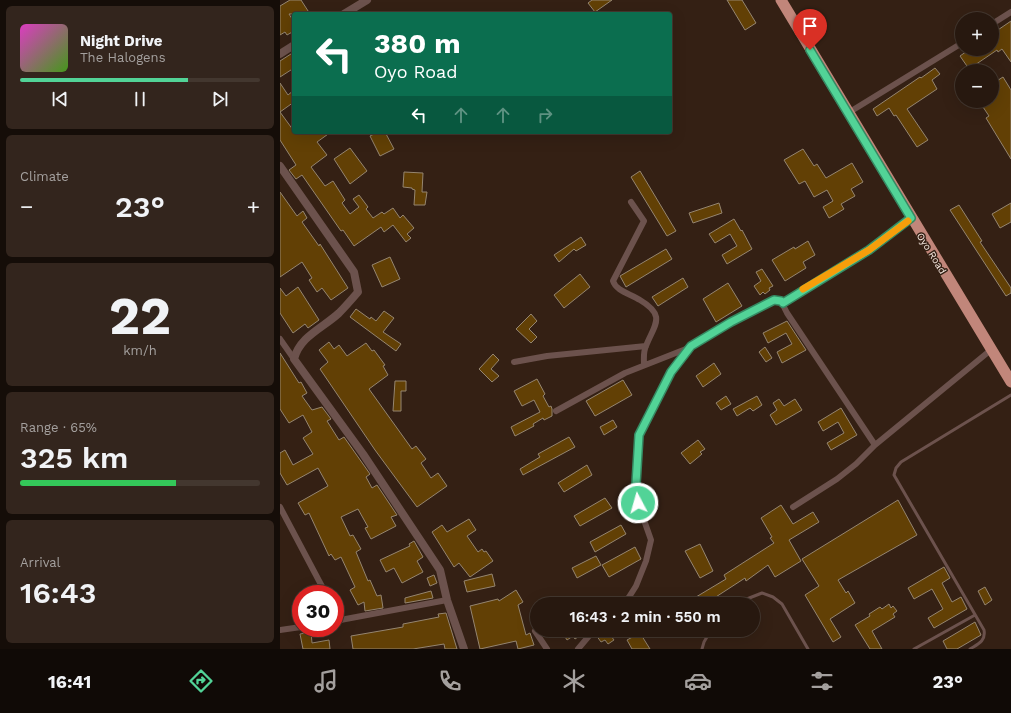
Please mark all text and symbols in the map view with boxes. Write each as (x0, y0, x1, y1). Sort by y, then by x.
pin (793, 9, 827, 50)
map controls (955, 12, 999, 108)
button: + (955, 12, 999, 56)
icon: arrive (799, 15, 821, 37)
text: 380 m (374, 27, 461, 60)
icon: left (308, 28, 360, 80)
text: Night Drive (80, 32, 163, 50)
text: The Halogens (80, 50, 166, 65)
text: Oyo Road (374, 61, 458, 82)
button: − (955, 64, 999, 108)
icon: previous (49, 88, 71, 110)
icon: pause (129, 88, 151, 110)
icon: next (209, 88, 231, 110)
icon: left (408, 104, 430, 126)
icon: ahead (450, 104, 472, 126)
icon: ahead (492, 104, 514, 126)
icon: right (534, 104, 556, 126)
text: Climate (20, 169, 69, 184)
text: 23° (115, 189, 165, 224)
text: − (20, 194, 33, 219)
text: + (247, 194, 260, 219)
street label: Oyo Road (915, 231, 949, 276)
text: 22 (109, 286, 171, 347)
text: km/h (123, 343, 157, 358)
text: Range · 65% (20, 420, 97, 435)
text: 325 km (20, 440, 128, 475)
position arrow (617, 482, 659, 524)
text: Arrival (20, 555, 61, 570)
text: 16:43 (20, 575, 97, 610)
speed limit sign: 30 (292, 585, 344, 637)
text: 16:43 · 2 min · 550 m (569, 608, 721, 626)
icon: directions (187, 667, 215, 695)
icon: music (312, 667, 340, 695)
icon: phone (436, 667, 464, 695)
icon: climate (560, 667, 588, 695)
icon: car (684, 667, 712, 695)
icon: filters (808, 667, 836, 695)
text: 16:41 (48, 671, 91, 692)
text: 23° (933, 671, 963, 692)

